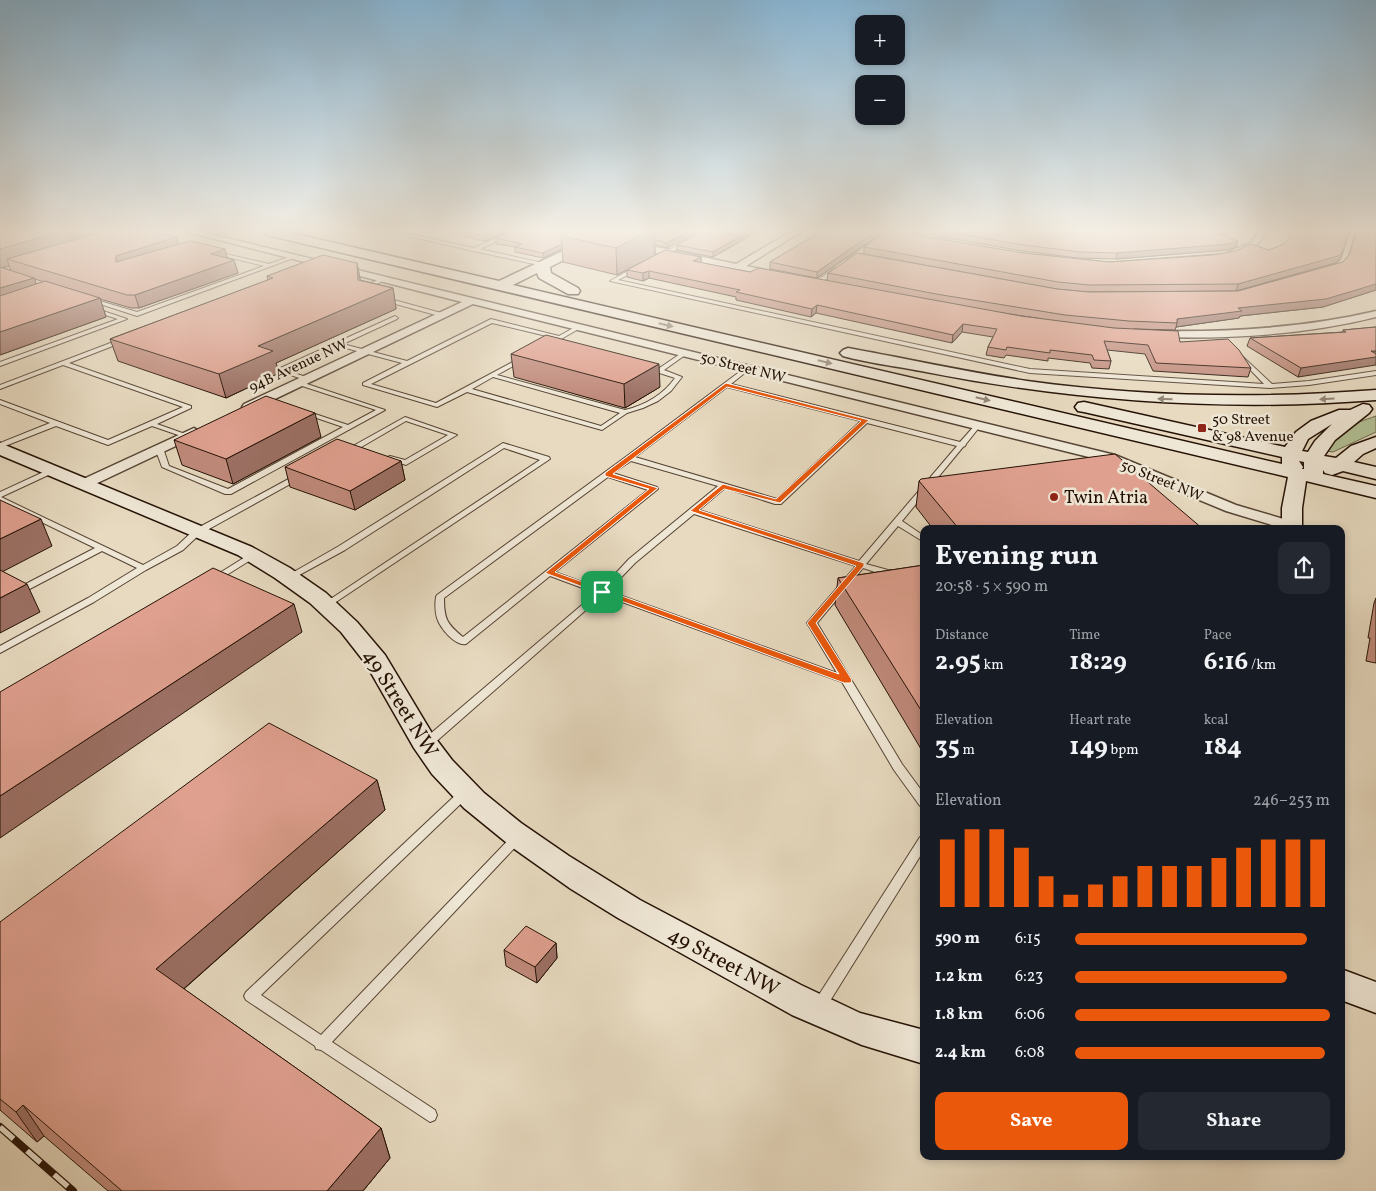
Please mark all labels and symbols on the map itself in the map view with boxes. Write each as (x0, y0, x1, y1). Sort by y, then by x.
one-way arrow (659, 321, 674, 329)
street label: 94B Avenue NW (246, 334, 352, 398)
street label: 50 Street NW (698, 348, 788, 389)
one-way arrow (817, 358, 832, 366)
one-way arrow (975, 395, 990, 403)
one-way arrow (1157, 395, 1173, 403)
one-way arrow (1319, 395, 1335, 403)
place label: 50 Street & 98 Avenue (1212, 410, 1294, 448)
marker: 50 Street & 98 Avenue (1196, 422, 1208, 434)
street label: 50 Street NW (1117, 455, 1206, 508)
place label: Twin Atria (1064, 486, 1148, 511)
marker: Twin Atria (1048, 491, 1060, 503)
pin (581, 571, 623, 613)
street label: 49 Street NW (355, 644, 445, 764)
street label: 49 Street NW (662, 921, 784, 1004)

